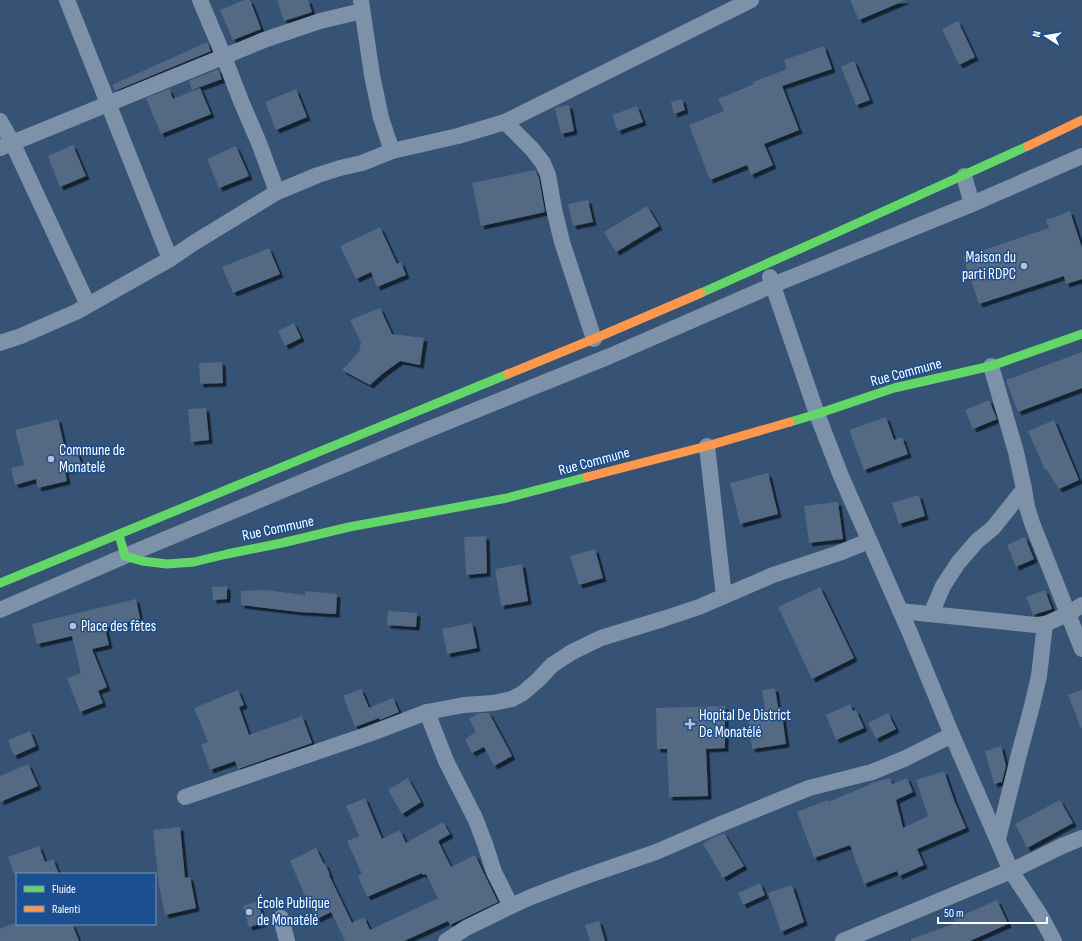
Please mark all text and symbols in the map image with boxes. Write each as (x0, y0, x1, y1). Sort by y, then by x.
north arrow (1026, 16, 1066, 56)
text: N (1030, 30, 1044, 38)
place label: Maison du parti RDPC (962, 248, 1016, 284)
marker: Maison du parti RDPC (1019, 261, 1029, 271)
street label: Rue Commune (868, 354, 944, 391)
place label: Commune de Monatelé (59, 441, 125, 477)
street label: Rue Commune (556, 443, 632, 480)
marker: Commune de Monatelé (46, 454, 56, 464)
street label: Rue Commune (240, 512, 316, 545)
place label: Place des fêtes (81, 617, 156, 636)
marker: Place des fêtes (68, 621, 78, 631)
place label: Hopital De District De Monatélé (699, 706, 791, 742)
marker: Hopital De District De Monatélé (684, 718, 696, 730)
legend (16, 873, 156, 925)
text: Fluide (52, 882, 76, 897)
place label: École Publique de Monatélé (257, 894, 330, 930)
scale bar (938, 899, 1047, 925)
text: Ralenti (52, 902, 80, 917)
text: 50 m (944, 906, 964, 921)
marker: École Publique de Monatélé (244, 907, 254, 917)

